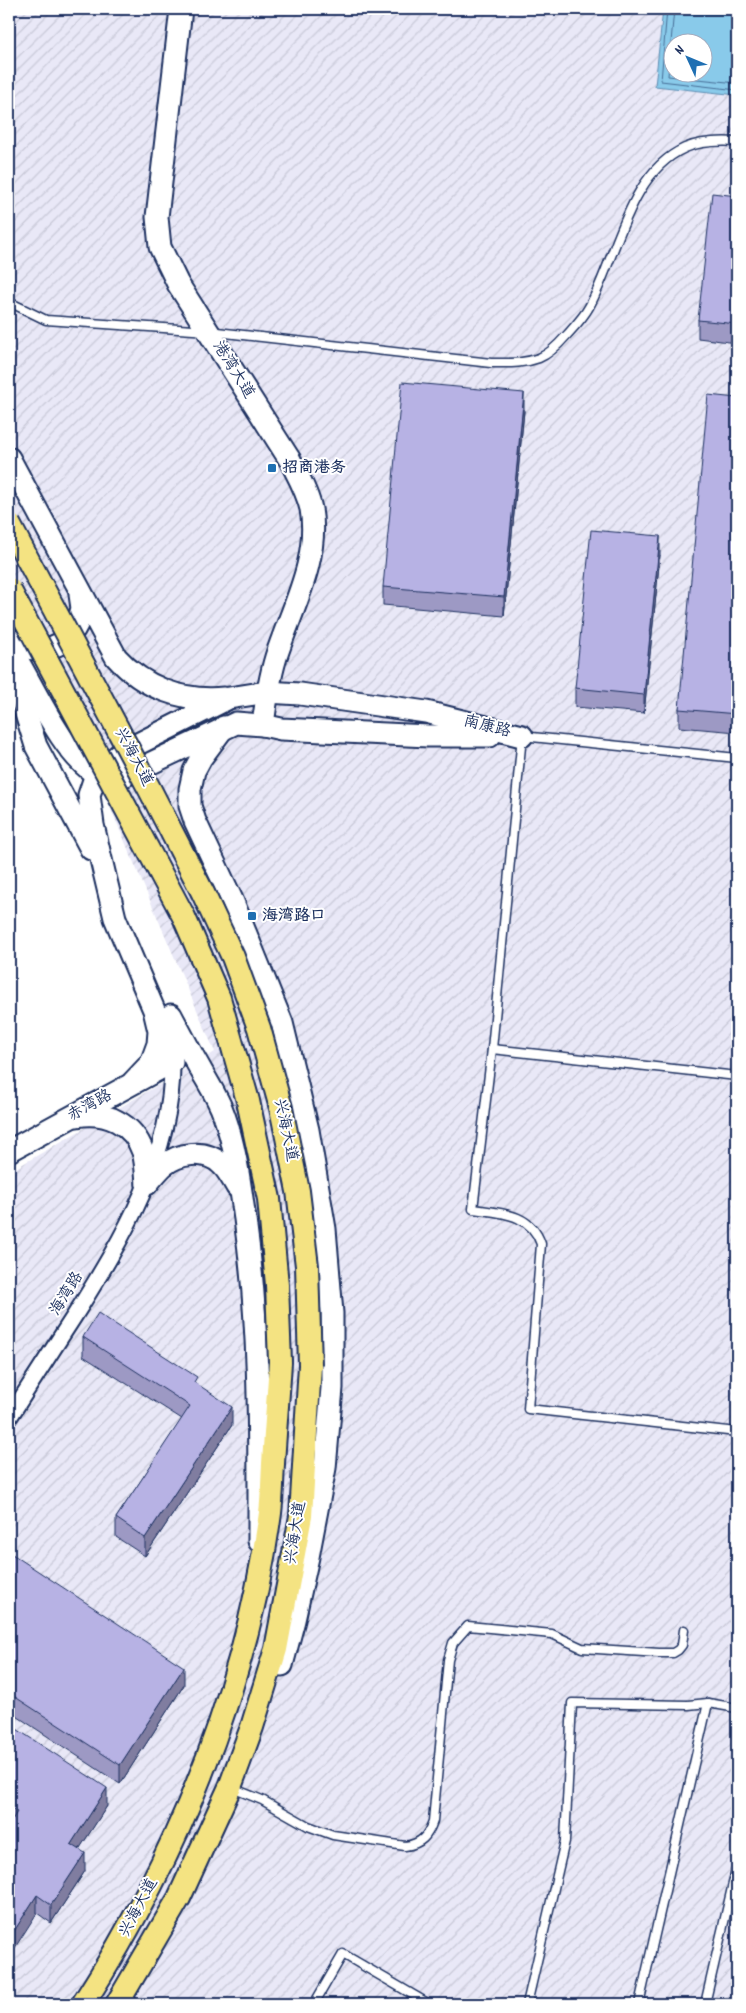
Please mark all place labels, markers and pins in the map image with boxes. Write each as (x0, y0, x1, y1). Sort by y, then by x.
place label: 招商港务 (282, 457, 346, 480)
marker: 招商港务 (266, 462, 278, 474)
place label: 海湾路口 (262, 905, 326, 928)
marker: 海湾路口 (246, 910, 258, 922)

